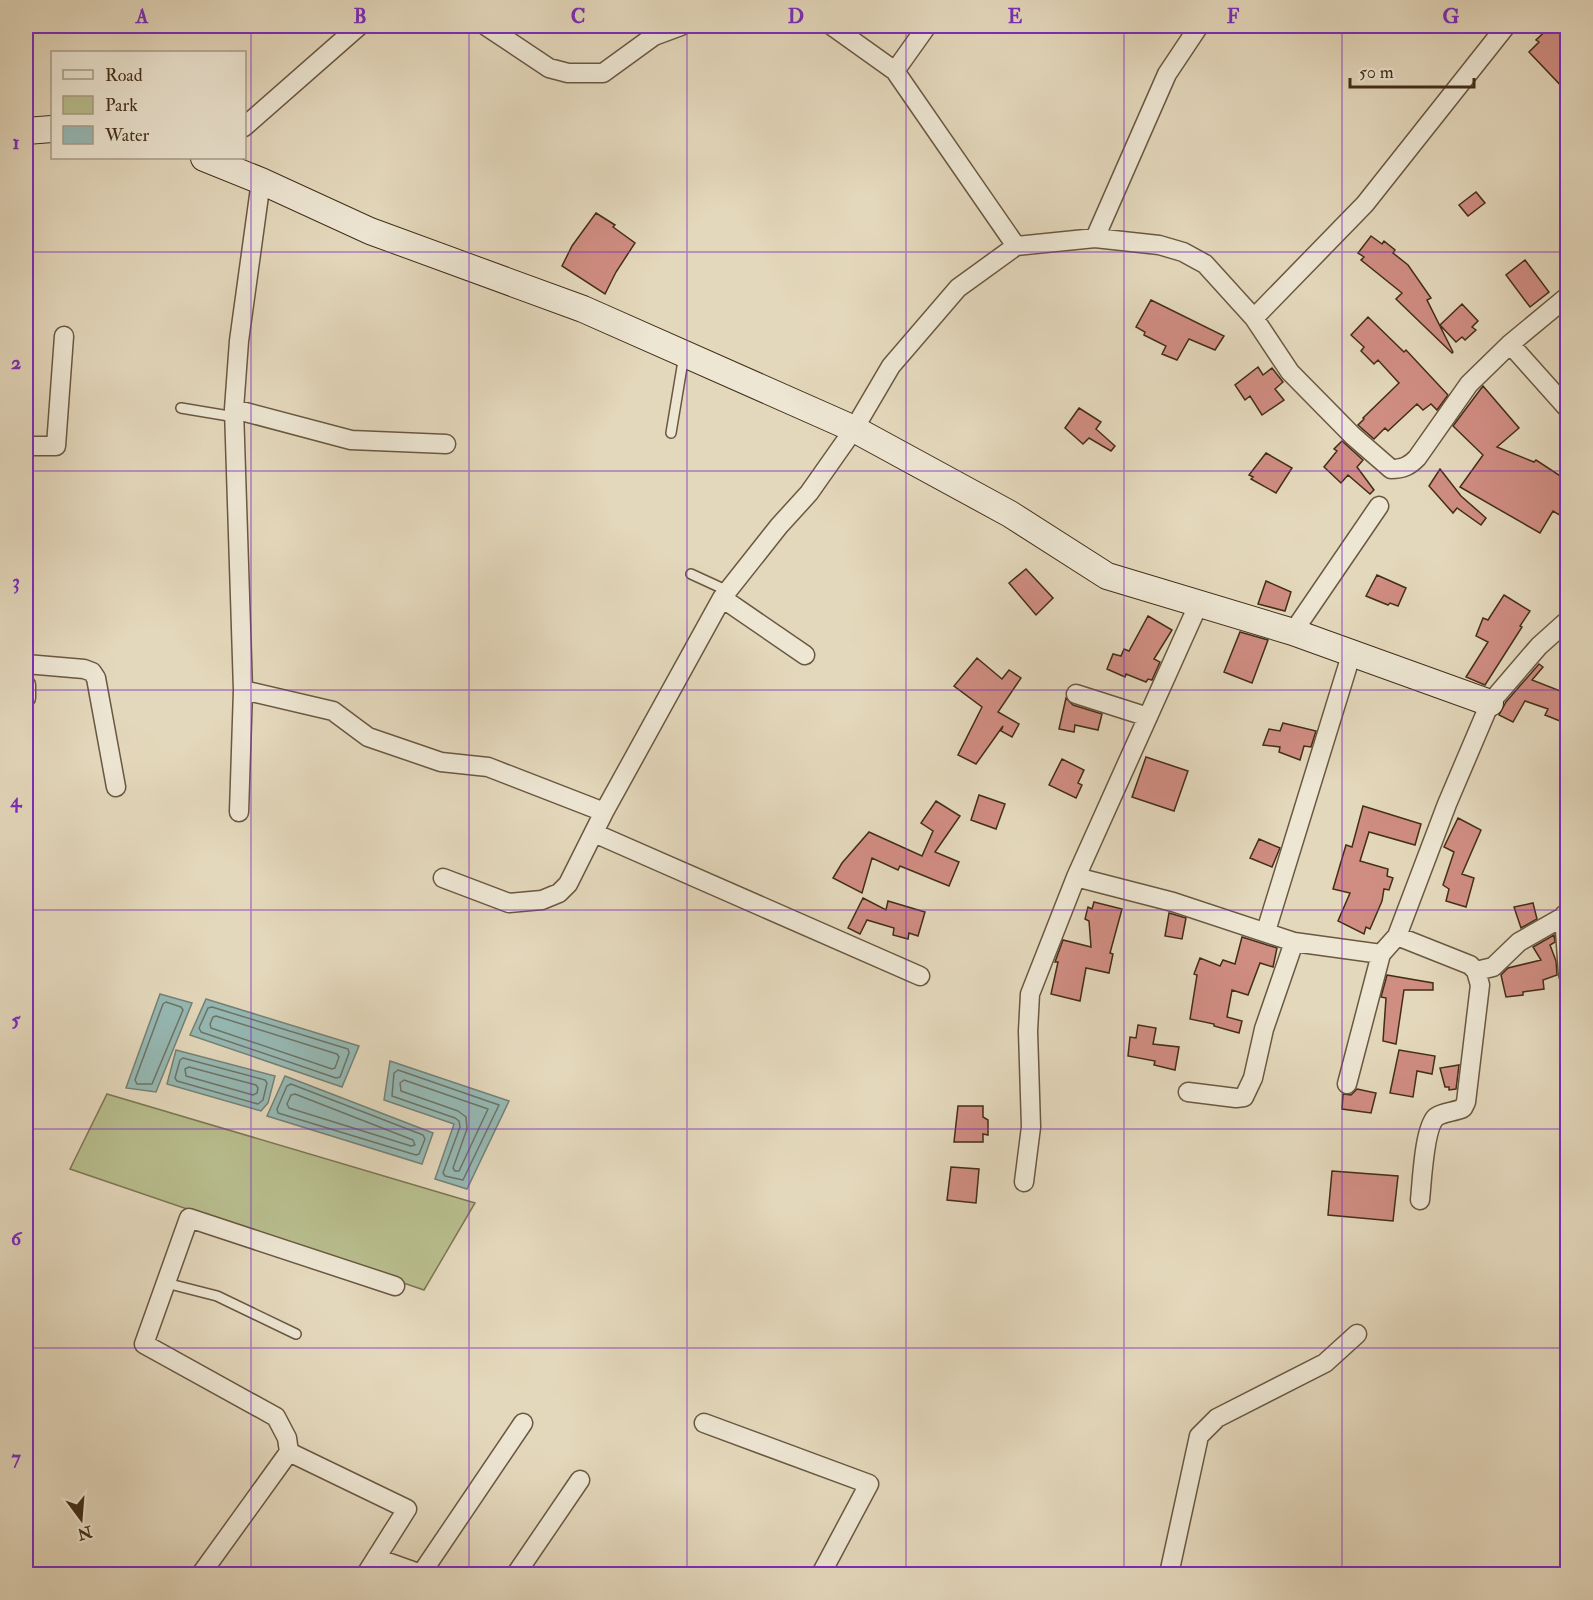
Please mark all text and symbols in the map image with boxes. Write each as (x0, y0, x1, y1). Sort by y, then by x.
text: A (135, 4, 149, 29)
text: B (353, 4, 367, 29)
text: C (571, 4, 585, 29)
text: D (788, 4, 804, 29)
text: E (1008, 4, 1023, 29)
text: F (1227, 4, 1240, 29)
text: G (1443, 4, 1460, 29)
legend (51, 51, 246, 159)
scale bar (1350, 51, 1474, 89)
text: 50 m (1359, 61, 1394, 84)
text: Road (105, 64, 143, 87)
text: Park (105, 94, 138, 117)
text: Water (104, 124, 149, 147)
text: 1 (12, 130, 20, 155)
text: 2 (11, 350, 21, 375)
text: 3 (12, 569, 20, 594)
text: 4 (10, 788, 23, 813)
text: 5 (12, 1007, 22, 1032)
text: 6 (11, 1226, 23, 1251)
text: 7 (11, 1445, 21, 1470)
north arrow (51, 1489, 111, 1549)
text: N (75, 1521, 95, 1544)

